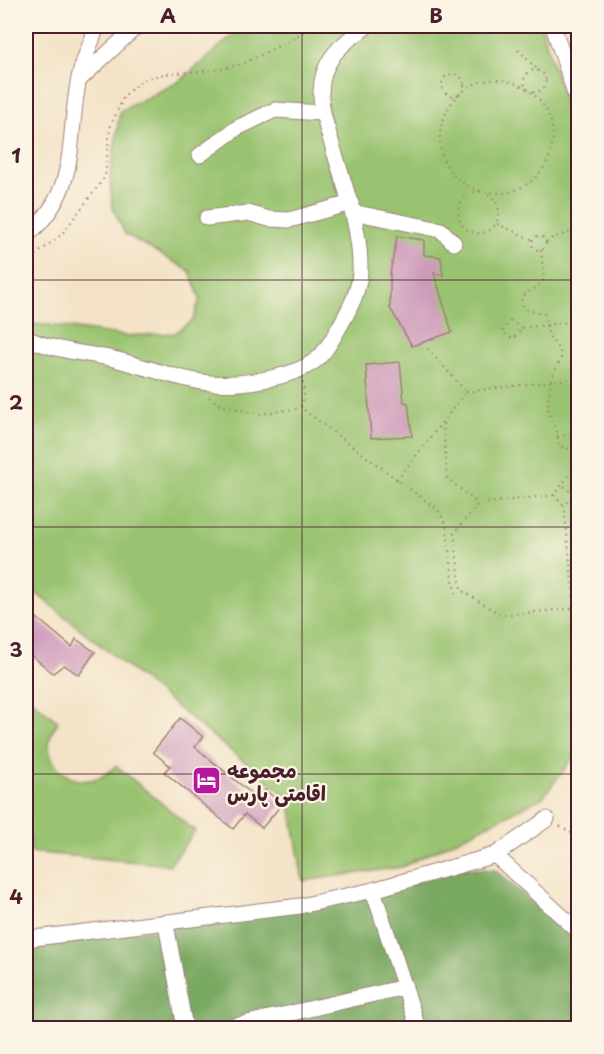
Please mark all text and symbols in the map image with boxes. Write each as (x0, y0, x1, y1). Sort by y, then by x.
text: A (160, 0, 176, 30)
text: B (429, 0, 443, 30)
text: 1 (11, 140, 21, 170)
text: 2 (9, 387, 23, 417)
text: 3 (9, 634, 23, 664)
place label: مجموعه اقامتی پارس (227, 755, 326, 808)
hotel icon: مجموعه اقامتی پارس (190, 765, 222, 797)
text: 4 (9, 881, 23, 911)

